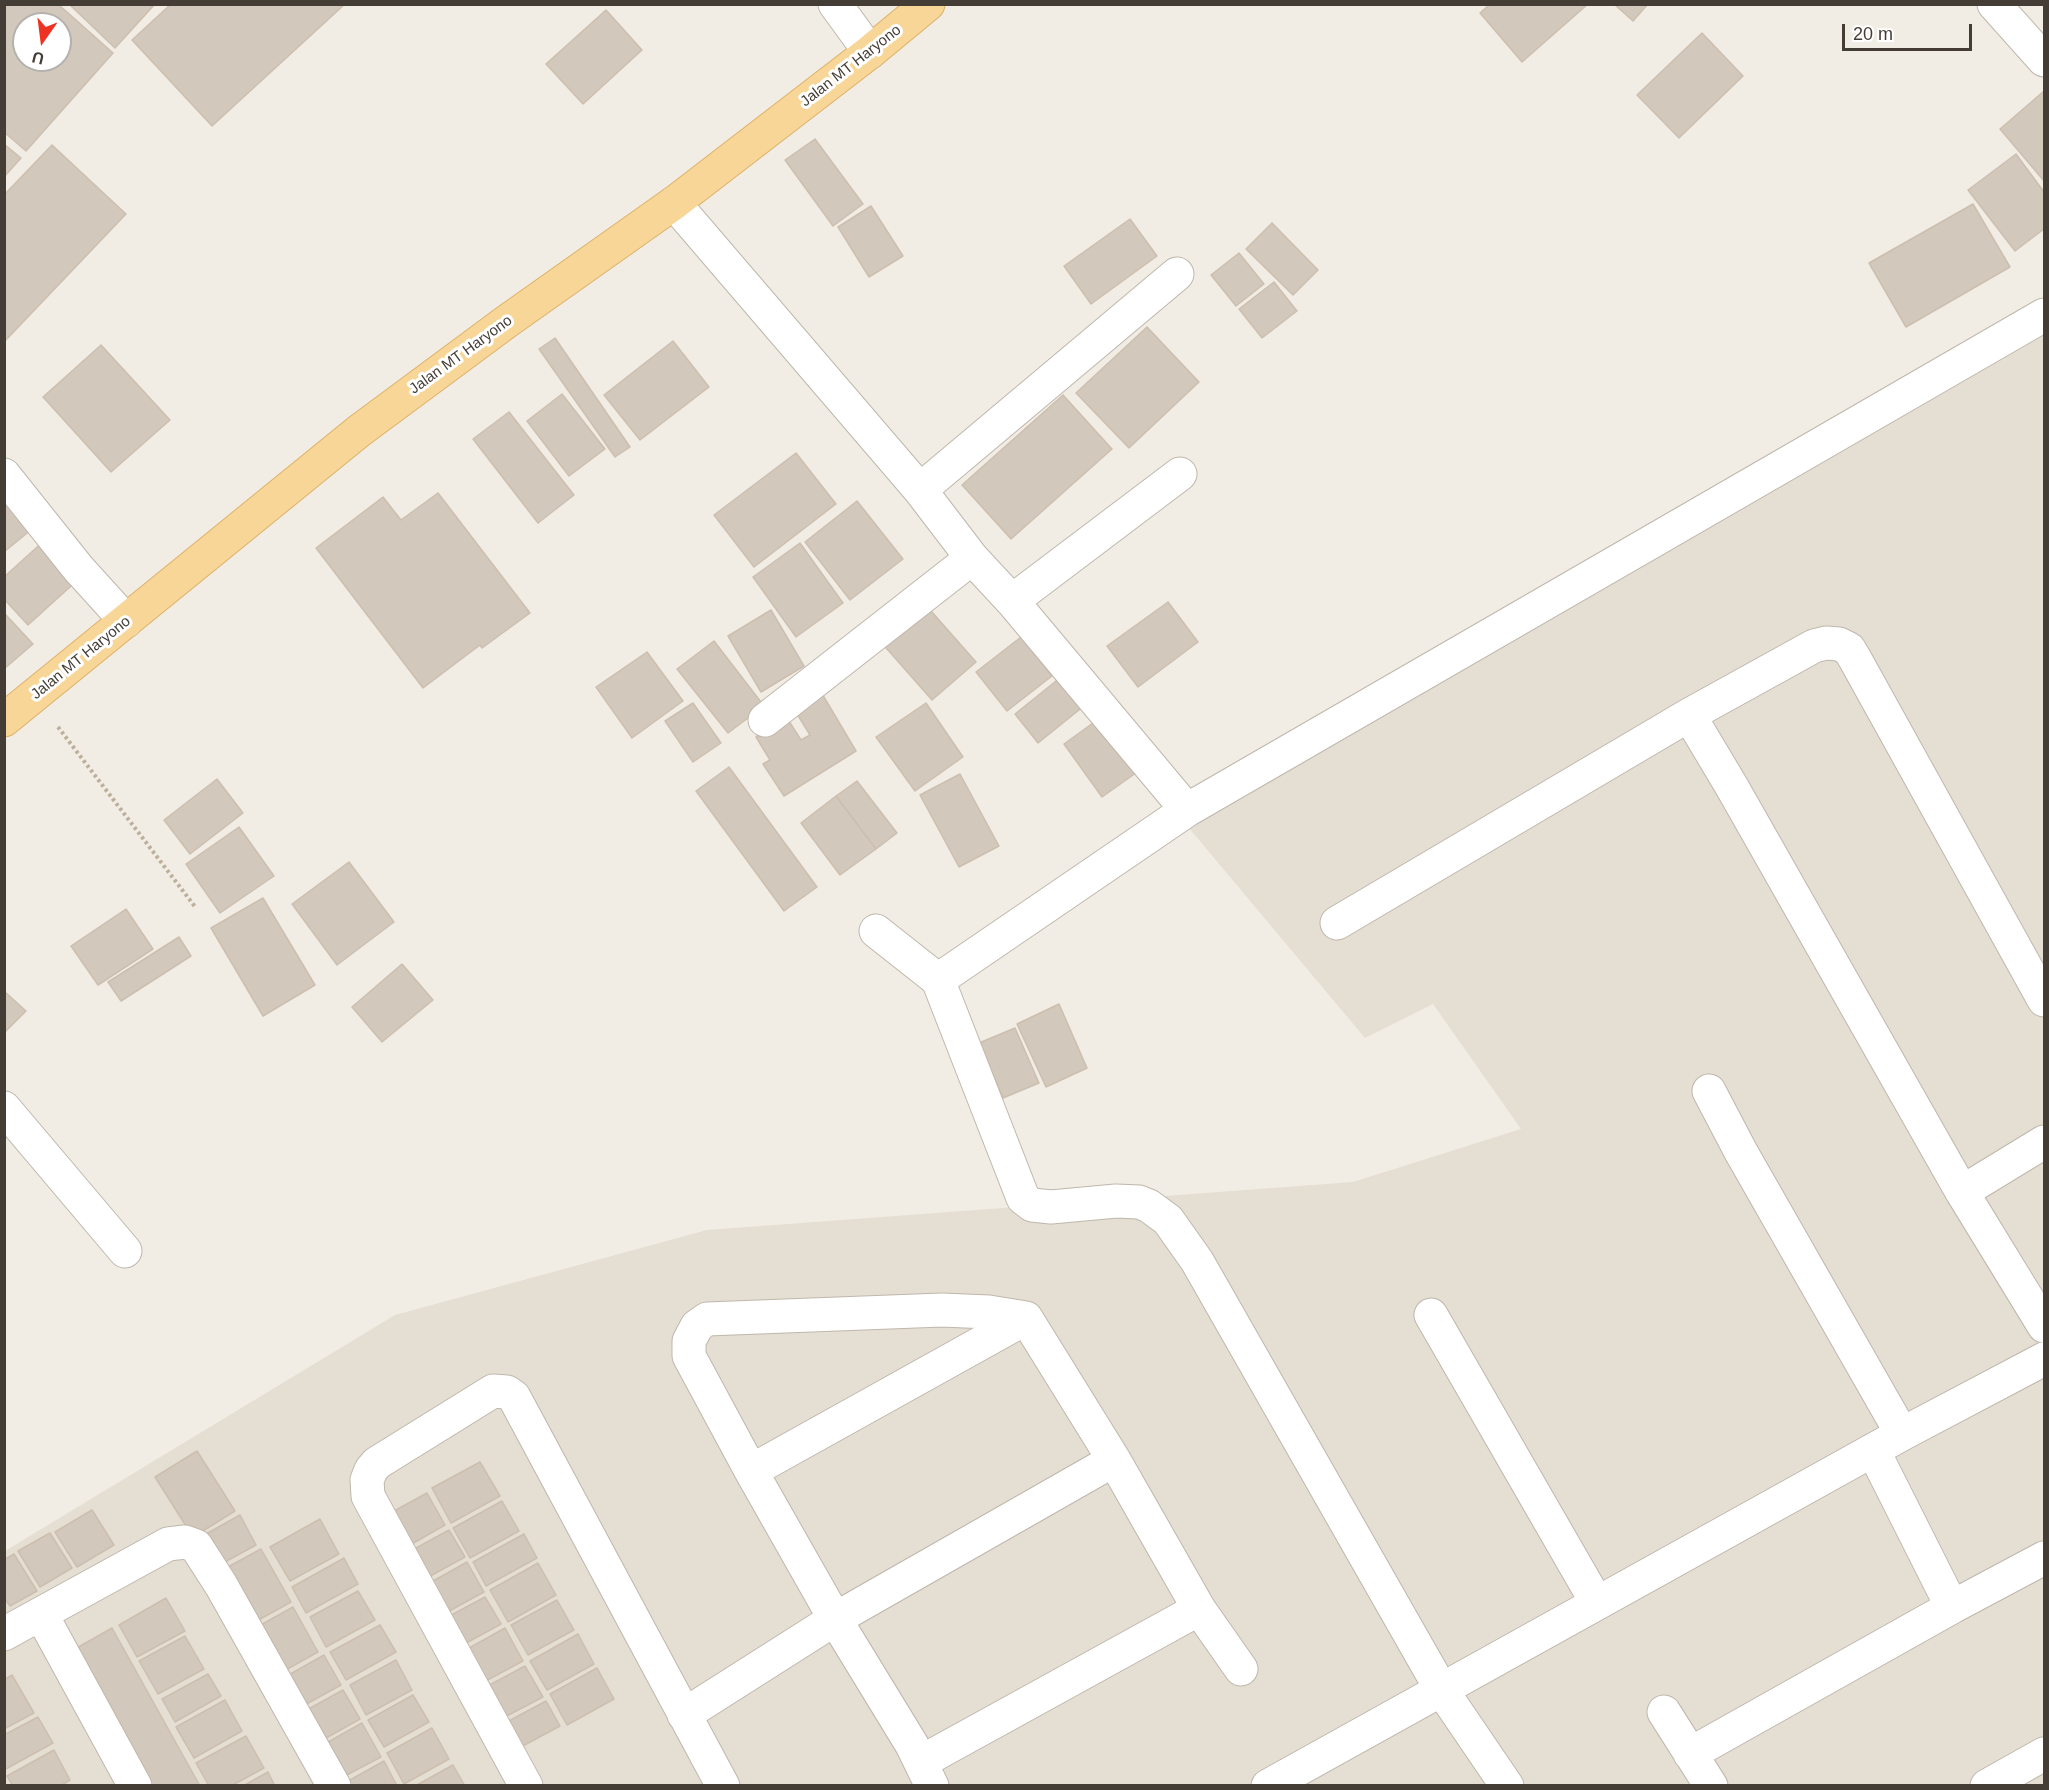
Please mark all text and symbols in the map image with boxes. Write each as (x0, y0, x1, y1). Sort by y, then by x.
north arrow (12, 12, 72, 72)
scale bar (1845, 12, 1976, 50)
street label: Jalan MT Haryono (797, 21, 905, 111)
text: 20 m (1853, 24, 1893, 44)
text: U (30, 48, 46, 68)
street label: Jalan MT Haryono (406, 312, 516, 398)
street label: Jalan MT Haryono (28, 612, 134, 704)

